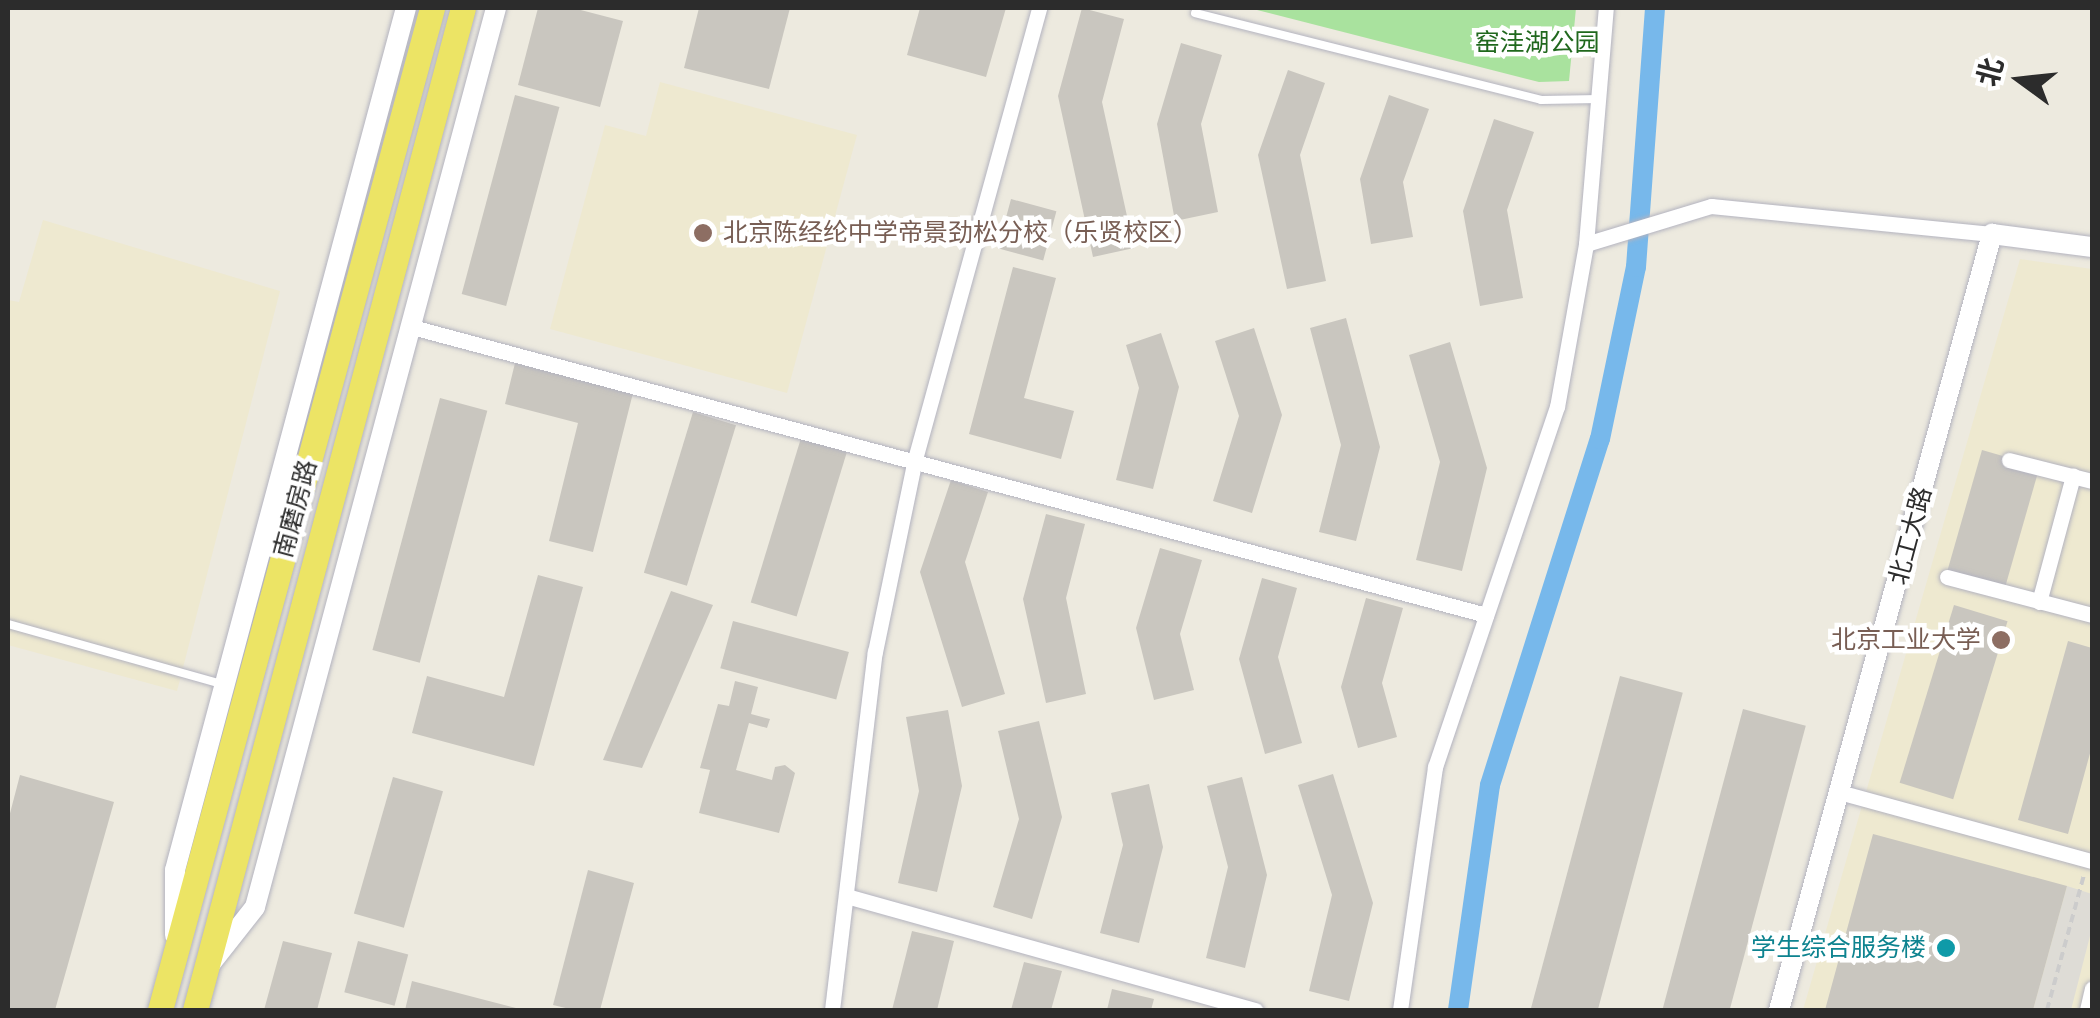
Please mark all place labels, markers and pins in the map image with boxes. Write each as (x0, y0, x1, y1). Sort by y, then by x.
place label: 北京陈经纶中学帝景劲松分校（乐贤校区） (723, 218, 1198, 248)
marker: 北京陈经纶中学帝景劲松分校（乐贤校区） (692, 222, 714, 244)
place label: 北京工业大学 (1831, 625, 1981, 655)
marker: 北京工业大学 (1990, 629, 2012, 651)
place label: 学生综合服务楼 (1751, 933, 1926, 963)
marker: 学生综合服务楼 (1935, 937, 1957, 959)

